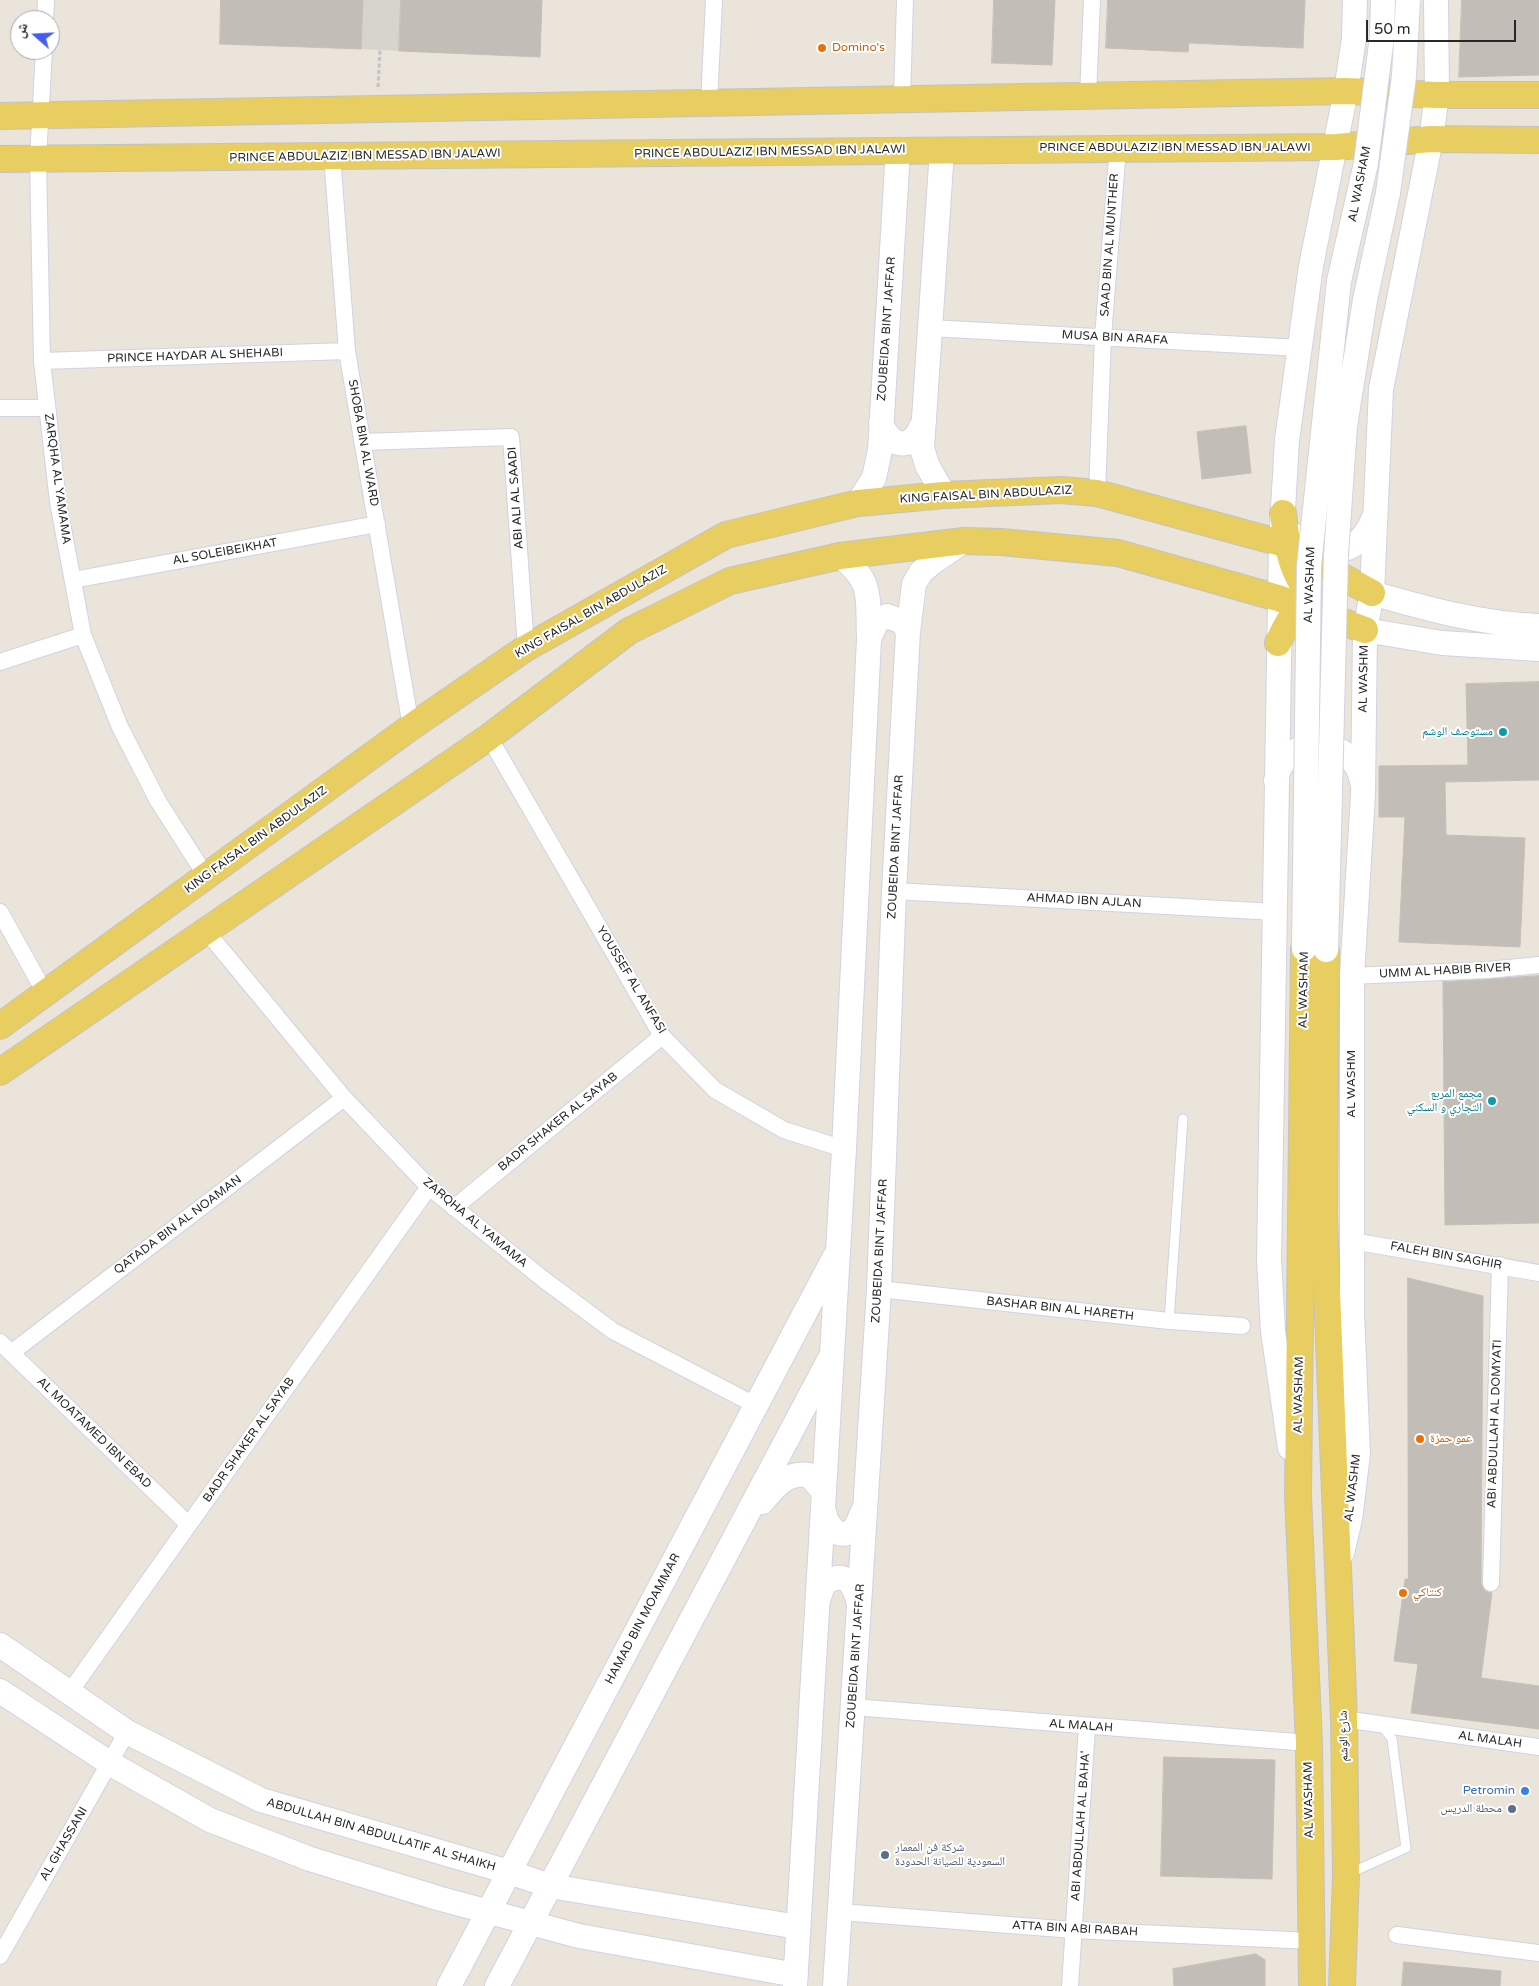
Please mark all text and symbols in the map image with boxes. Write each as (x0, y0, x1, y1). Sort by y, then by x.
north arrow (10, 10, 60, 60)
scale bar (1369, 10, 1519, 42)
text: ش (11, 20, 32, 40)
text: 50 m (1374, 20, 1411, 38)
place label: Domino's (832, 41, 885, 55)
marker: Domino's (816, 42, 828, 54)
street label: PRINCE ABDULAZIZ IBN MESSAD IBN JALAWI (1039, 141, 1311, 155)
street label: PRINCE ABDULAZIZ IBN MESSAD IBN JALAWI (634, 142, 906, 162)
street label: AL WASHAM (1346, 145, 1374, 223)
street label: PRINCE ABDULAZIZ IBN MESSAD IBN JALAWI (229, 146, 501, 166)
street label: SAAD BIN AL MUNTHER (1098, 173, 1122, 317)
street label: ZOUBEIDA BINT JAFFAR (875, 256, 899, 402)
street label: MUSA BIN ARAFA (1061, 328, 1169, 348)
street label: PRINCE HAYDAR AL SHEHABI (107, 346, 283, 366)
street label: SHOBA BIN AL WARD (345, 378, 381, 508)
street label: ZARQHA AL YAMAMA (41, 413, 73, 545)
street label: ABI ALI AL SAADI (505, 446, 527, 550)
street label: KING FAISAL BIN ABDULAZIZ (899, 483, 1073, 507)
street label: AL SOLEIBEIKHAT (171, 536, 279, 568)
street label: AL WASHAM (1301, 546, 1319, 624)
street label: KING FAISAL BIN ABDULAZIZ (513, 563, 669, 661)
street label: AL WASHM (1356, 645, 1372, 713)
place label: مستوصف الوشم (1422, 725, 1493, 739)
marker: مستوصف الوشم (1497, 726, 1509, 738)
street label: ZOUBEIDA BINT JAFFAR (885, 774, 907, 920)
street label: KING FAISAL BIN ABDULAZIZ (182, 783, 330, 897)
street label: AHMAD IBN AJLAN (1026, 891, 1142, 911)
street label: YOUSSEF AL ANFASI (593, 924, 669, 1036)
street label: AL WASHAM (1296, 951, 1312, 1029)
street label: UMM AL HABIB RIVER (1379, 960, 1511, 982)
street label: AL WASHM (1345, 1050, 1359, 1118)
street label: BADR SHAKER AL SAYAB (495, 1069, 621, 1175)
place label: مجمع المربع التجاري و السكني (1407, 1087, 1482, 1115)
marker: مجمع المربع التجاري و السكني (1486, 1095, 1498, 1107)
street label: QATADA BIN AL NOAMAN (111, 1172, 245, 1278)
street label: ZARQHA AL YAMAMA (420, 1175, 530, 1271)
street label: ZOUBEIDA BINT JAFFAR (869, 1178, 891, 1324)
street label: FALEH BIN SAGHIR (1389, 1239, 1503, 1273)
street label: BASHAR BIN AL HARETH (985, 1294, 1135, 1324)
street label: ABI ABDULLAH AL DOMYATI (1485, 1339, 1505, 1509)
street label: AL WASHAM (1291, 1356, 1307, 1434)
street label: AL MOATAMED IBN EBAD (34, 1374, 154, 1492)
street label: BADR SHAKER AL SAYAB (200, 1375, 298, 1505)
place label: عمو حمزة (1430, 1432, 1472, 1446)
marker: عمو حمزة (1414, 1433, 1426, 1445)
street label: AL WASHM (1342, 1453, 1364, 1523)
street label: HAMAD BIN MOAMMAR (602, 1551, 684, 1687)
street label: ZOUBEIDA BINT JAFFAR (844, 1583, 868, 1729)
place label: كنتاكي (1413, 1586, 1442, 1600)
marker: كنتاكي (1397, 1587, 1409, 1599)
street label: شارع الوشم (1336, 1710, 1352, 1762)
street label: AL MALAH (1048, 1717, 1114, 1735)
street label: AL MALAH (1457, 1728, 1523, 1752)
street label: ABI ABDULLAH AL BAHA' (1069, 1750, 1093, 1902)
street label: AL WASHAM (1301, 1761, 1317, 1839)
place label: Petromin (1463, 1784, 1515, 1798)
marker: Petromin (1519, 1785, 1531, 1797)
street label: ABDULLAH BIN ABDULLATIF AL SHAIKH (265, 1795, 497, 1875)
place label: محطة الدريس (1440, 1802, 1502, 1816)
marker: محطة الدريس (1506, 1803, 1518, 1815)
street label: AL GHASSANI (37, 1805, 91, 1883)
place label: شركة فن المعمار السعودية للصيانة الحدودة (895, 1841, 1005, 1869)
marker: شركة فن المعمار السعودية للصيانة الحدودة (879, 1849, 891, 1861)
street label: ATTA BIN ABI RABAH (1012, 1919, 1138, 1939)

